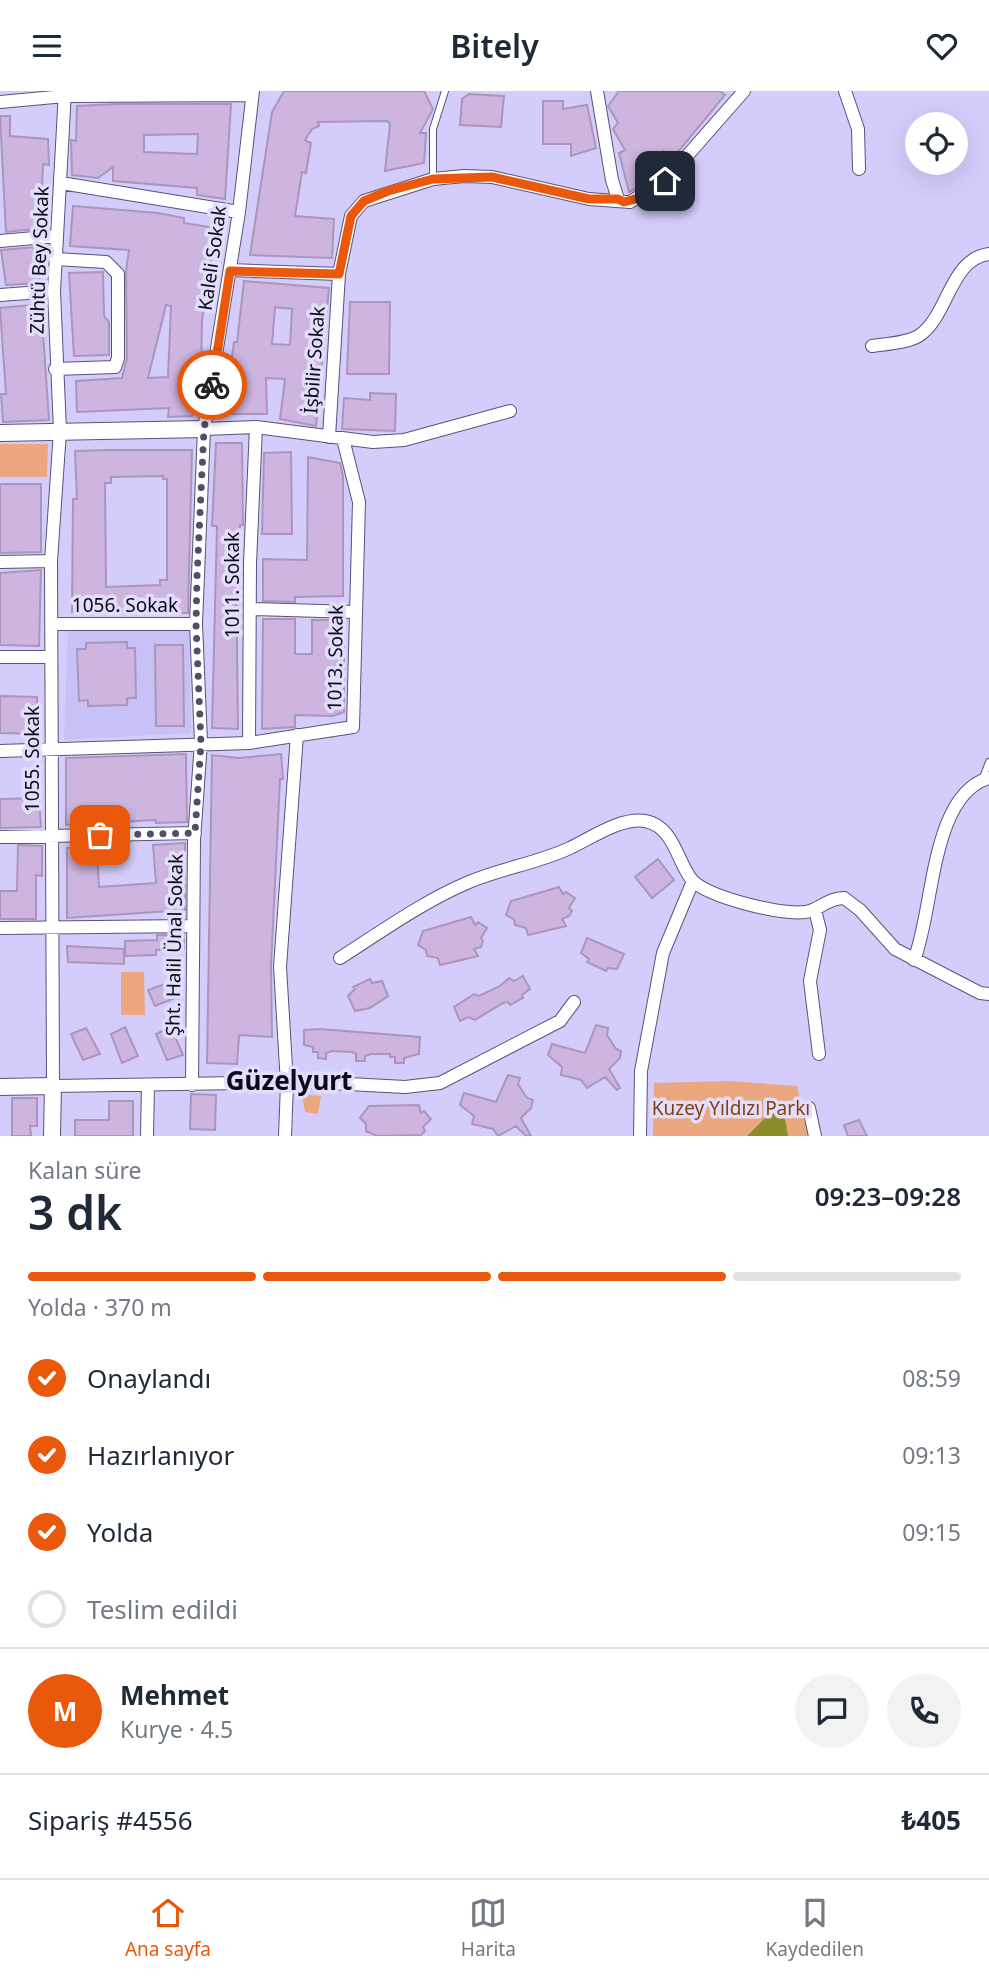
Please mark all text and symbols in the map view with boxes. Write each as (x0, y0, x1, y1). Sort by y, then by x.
text: Bitely (450, 24, 539, 67)
icon: menu (28, 27, 66, 65)
icon: heart (923, 27, 961, 65)
map controls (905, 112, 968, 175)
button: locate (905, 112, 968, 175)
pin (635, 151, 695, 211)
icon: home (646, 162, 684, 200)
street label: Zühtü Bey Sokak (23, 186, 55, 334)
street label: Kaleli Sokak (192, 204, 232, 312)
street label: İşbilir Sokak (297, 305, 331, 415)
courier (177, 350, 247, 420)
icon: bike (193, 366, 231, 404)
street label: 1011. Sokak (219, 532, 245, 638)
street label: 1056. Sokak (72, 592, 178, 618)
street label: 1013. Sokak (321, 605, 349, 711)
street label: 1055. Sokak (19, 706, 45, 812)
pin (70, 805, 130, 865)
icon: bag (81, 816, 119, 854)
street label: Şht. Halil Ünal Sokak (159, 854, 189, 1036)
district label: Güzelyurt (226, 1062, 352, 1098)
park label: Kuzey Yıldızı Parkı (652, 1095, 810, 1121)
text: Kalan süre (28, 1154, 141, 1186)
text: 09:23–09:28 (815, 1178, 961, 1214)
text: 3 dk (28, 1181, 122, 1243)
text: Yolda · 370 m (28, 1291, 172, 1323)
icon: check (28, 1359, 66, 1397)
text: Onaylandı (87, 1360, 211, 1396)
text: 08:59 (902, 1362, 961, 1394)
icon: check (28, 1436, 66, 1474)
text: Hazırlanıyor (87, 1437, 234, 1473)
text: 09:13 (902, 1439, 961, 1471)
icon: check (28, 1513, 66, 1551)
text: Yolda (87, 1514, 153, 1550)
text: 09:15 (902, 1516, 961, 1548)
text: Teslim edildi (87, 1591, 238, 1627)
button: chat (795, 1674, 869, 1748)
button: phone (887, 1674, 961, 1748)
text: Mehmet (120, 1677, 229, 1713)
text: M (53, 1693, 77, 1729)
text: Kurye · 4.5 (120, 1713, 233, 1745)
text: Sipariş #4556 (28, 1802, 193, 1838)
text: ₺405 (902, 1802, 961, 1838)
tab: Ana sayfa (125, 1894, 211, 1962)
tab: Harita (461, 1894, 516, 1962)
tab: Kaydedilen (766, 1894, 864, 1962)

